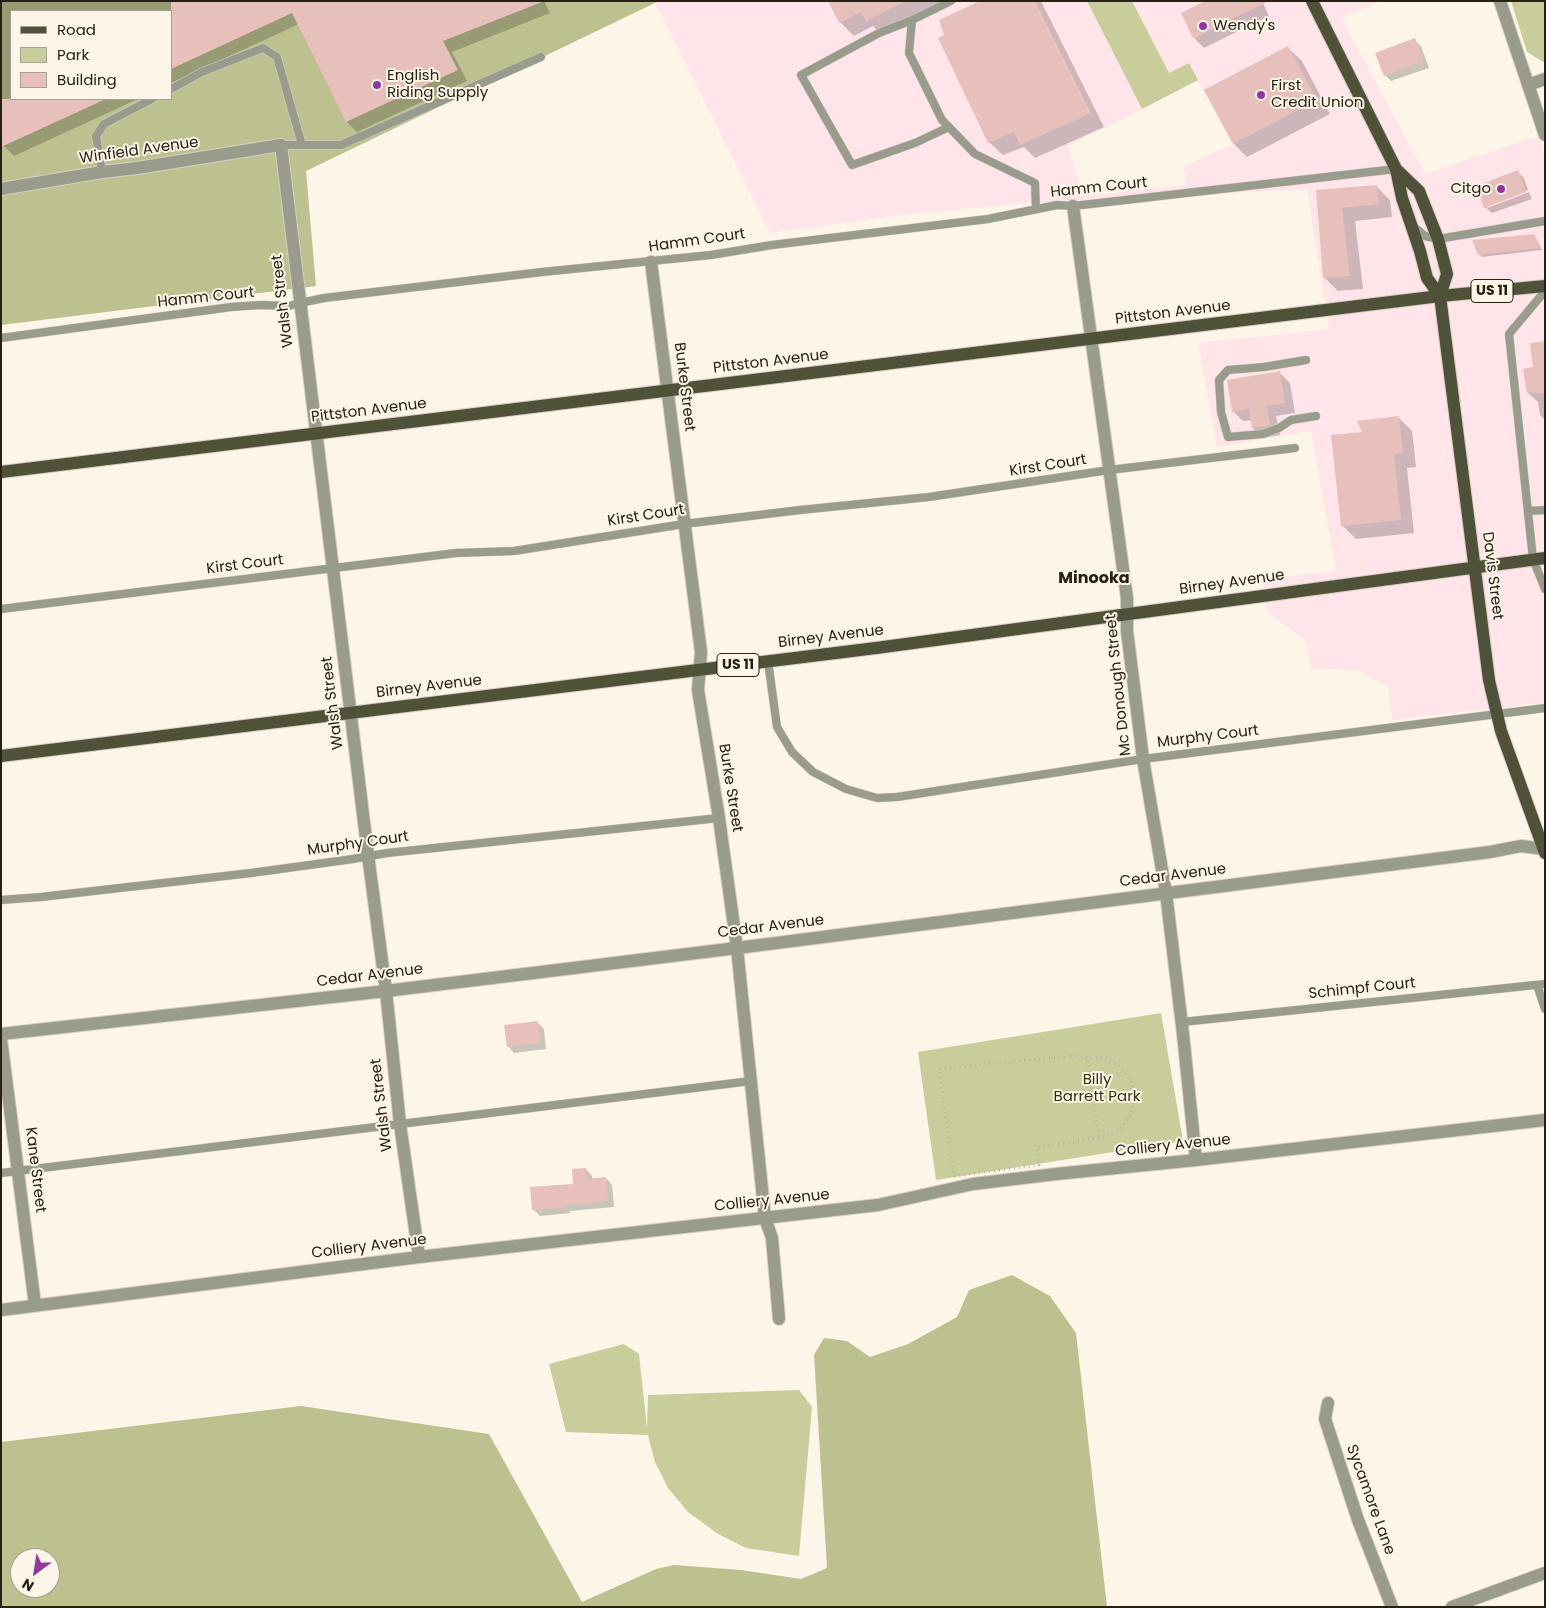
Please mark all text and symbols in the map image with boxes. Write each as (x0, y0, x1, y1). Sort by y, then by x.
legend (10, 10, 172, 100)
place label: Wendy's (1213, 17, 1275, 35)
text: Road (57, 19, 96, 40)
marker: Wendy's (1197, 20, 1209, 32)
text: Park (57, 44, 89, 65)
place label: English Riding Supply (387, 67, 488, 102)
text: Building (57, 69, 117, 90)
place label: First Credit Union (1271, 77, 1363, 112)
marker: English Riding Supply (371, 79, 383, 91)
marker: First Credit Union (1255, 89, 1267, 101)
street label: Winfield Avenue (78, 134, 200, 168)
street label: Hamm Court (1050, 174, 1148, 202)
place label: Citgo (1451, 180, 1491, 198)
marker: Citgo (1495, 183, 1507, 195)
street label: Hamm Court (648, 225, 746, 257)
street label: Walsh Street (268, 253, 298, 349)
road number: US 11 (1471, 280, 1513, 302)
street label: Hamm Court (157, 284, 255, 312)
street label: Pittston Avenue (1114, 297, 1232, 329)
street label: Burke Street (670, 342, 698, 432)
street label: Pittston Avenue (712, 346, 830, 378)
street label: Pittston Avenue (310, 395, 428, 427)
street label: Kirst Court (1008, 451, 1088, 481)
street label: Kirst Court (606, 501, 686, 531)
street label: Davis Street (1478, 531, 1506, 621)
street label: Kirst Court (205, 551, 285, 579)
street label: Birney Avenue (1178, 567, 1286, 599)
district label: Minooka (1058, 569, 1130, 589)
street label: Mc Donough Street (1103, 613, 1135, 757)
street label: Birney Avenue (777, 622, 885, 652)
road number: US 11 (717, 654, 759, 676)
street label: Walsh Street (318, 655, 348, 751)
street label: Birney Avenue (375, 672, 483, 702)
street label: Murphy Court (1156, 722, 1260, 752)
street label: Burke Street (714, 742, 746, 834)
street label: Murphy Court (306, 828, 410, 860)
street label: Cedar Avenue (1119, 861, 1227, 891)
street label: Cedar Avenue (717, 912, 825, 942)
street label: Cedar Avenue (316, 961, 424, 991)
street label: Schimpf Court (1308, 974, 1416, 1004)
street label: Walsh Street (367, 1057, 397, 1153)
park label: Billy Barrett Park (1054, 1071, 1140, 1106)
street label: Kane Street (21, 1126, 49, 1214)
street label: Colliery Avenue (1114, 1131, 1232, 1161)
street label: Colliery Avenue (713, 1186, 831, 1216)
street label: Colliery Avenue (310, 1231, 428, 1263)
street label: Sycamore Lane (1342, 1442, 1398, 1558)
north arrow (10, 1548, 60, 1598)
text: N (18, 1574, 37, 1596)

